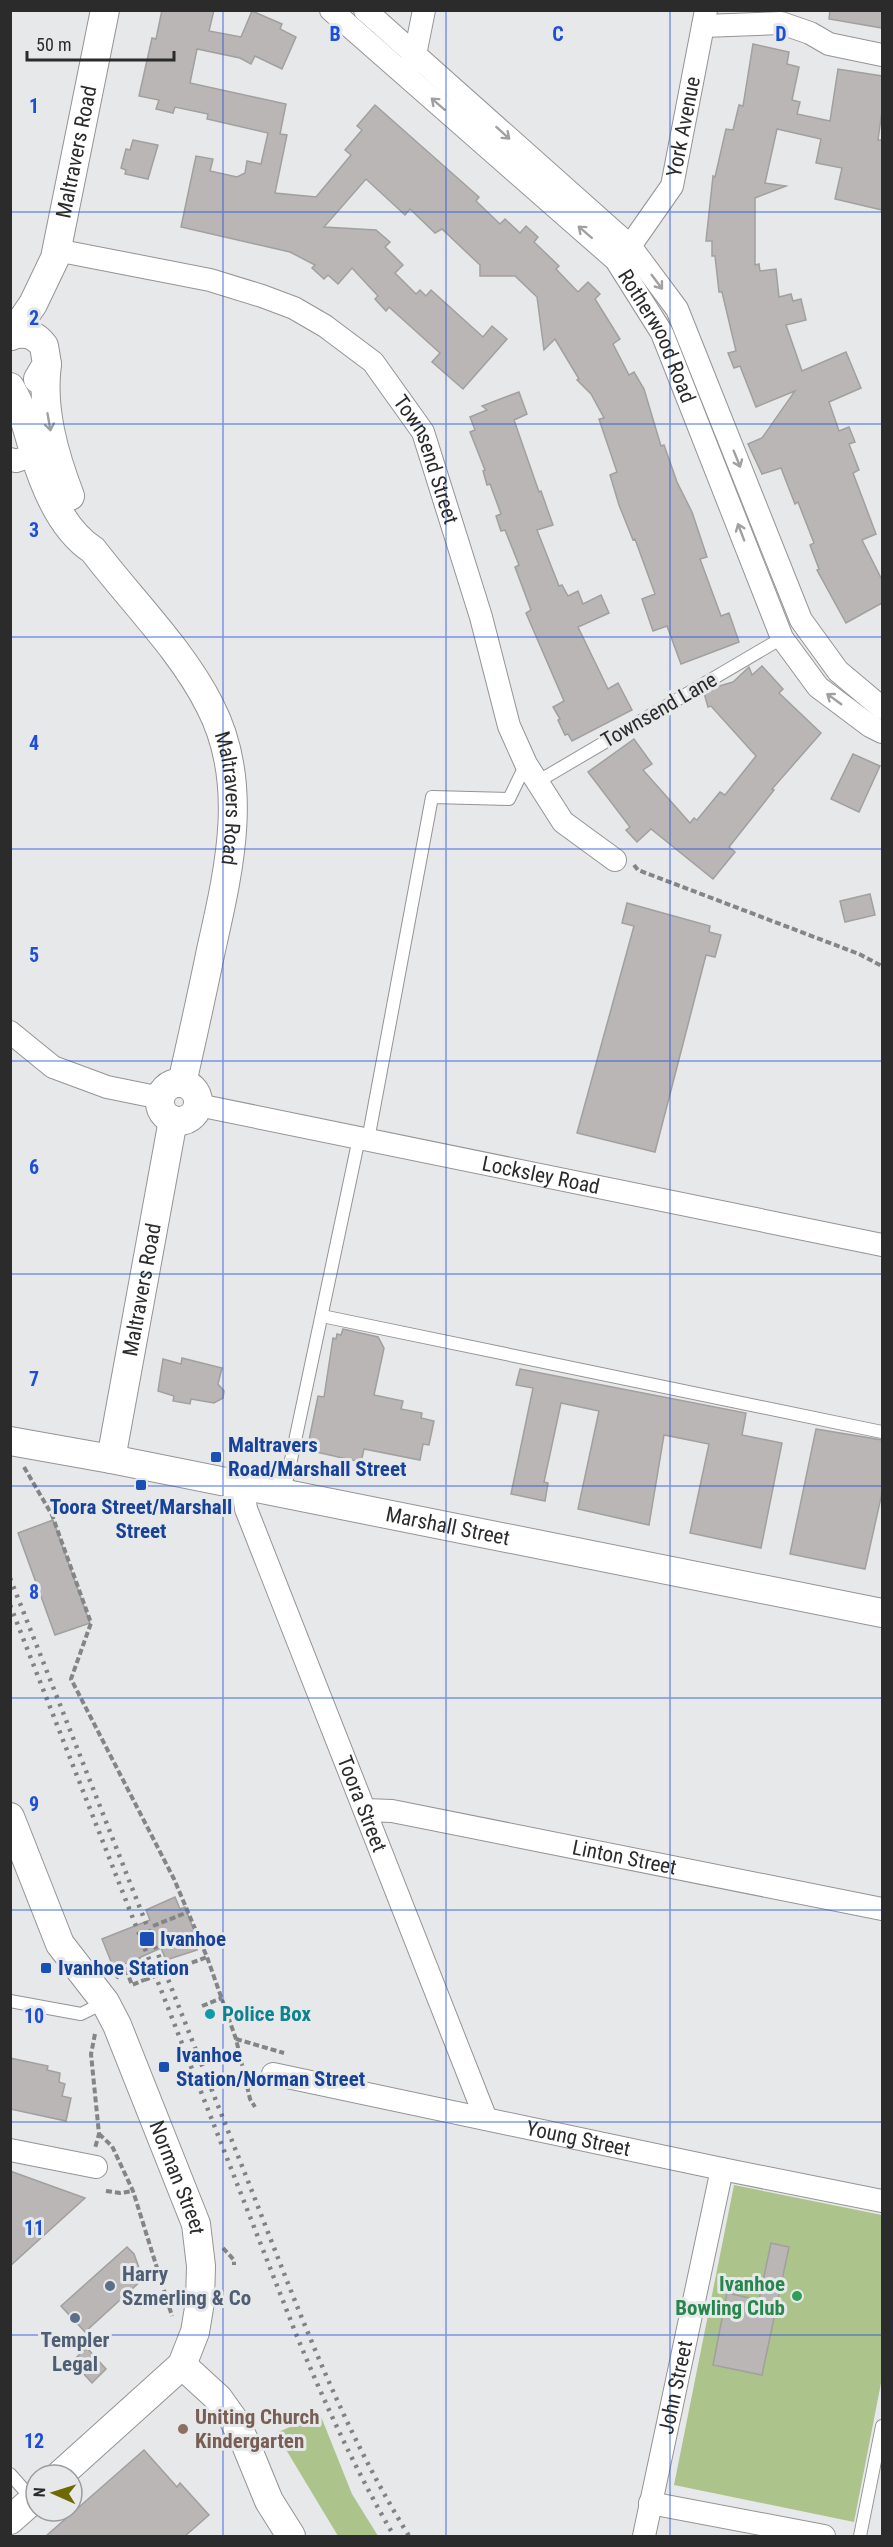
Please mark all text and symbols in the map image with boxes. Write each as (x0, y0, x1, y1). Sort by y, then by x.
text: B (329, 22, 341, 46)
text: C (552, 22, 564, 46)
text: D (775, 22, 787, 46)
scale bar (27, 24, 174, 62)
text: 50 m (36, 34, 71, 55)
street label: York Avenue (662, 74, 705, 179)
street label: Maltravers Road (51, 84, 101, 220)
text: 1 (29, 94, 39, 118)
one-way arrow (431, 97, 446, 111)
one-way arrow (495, 126, 510, 140)
one-way arrow (578, 225, 593, 239)
street label: Rotherwood Road (613, 265, 700, 406)
one-way arrow (651, 274, 664, 290)
text: 2 (29, 306, 39, 330)
street label: Townsend Street (389, 390, 463, 527)
one-way arrow (43, 412, 54, 431)
one-way arrow (732, 450, 743, 468)
text: 3 (29, 518, 39, 542)
one-way arrow (734, 523, 745, 542)
street label: Townsend Lane (597, 667, 721, 753)
one-way arrow (827, 693, 843, 706)
street label: Maltravers Road (210, 728, 245, 867)
text: 4 (29, 731, 39, 755)
text: 5 (29, 943, 39, 967)
street label: Locksley Road (480, 1151, 602, 1199)
text: 6 (29, 1155, 39, 1179)
street label: Maltravers Road (118, 1221, 166, 1358)
text: 7 (29, 1367, 39, 1391)
place label: Maltravers Road/Marshall Street (228, 1433, 406, 1481)
marker: Maltravers Road/Marshall Street (209, 1450, 223, 1464)
marker: Toora Street/Marshall Street (134, 1478, 148, 1492)
place label: Toora Street/Marshall Street (50, 1495, 232, 1543)
street label: Marshall Street (384, 1502, 512, 1550)
text: 8 (29, 1580, 39, 1604)
street label: Toora Street (332, 1752, 392, 1855)
text: 9 (29, 1792, 39, 1816)
street label: Linton Street (570, 1835, 679, 1880)
place label: Ivanhoe (160, 1927, 226, 1951)
marker: Ivanhoe (138, 1930, 156, 1948)
place label: Ivanhoe Station (58, 1956, 189, 1980)
marker: Ivanhoe Station (39, 1961, 53, 1975)
place label: Police Box (222, 2002, 311, 2026)
text: 10 (24, 2004, 44, 2028)
marker: Police Box (203, 2007, 217, 2021)
place label: Ivanhoe Station/Norman Street (176, 2043, 365, 2091)
marker: Ivanhoe Station/Norman Street (157, 2060, 171, 2074)
street label: Young Street (524, 2116, 632, 2161)
street label: Norman Street (144, 2117, 209, 2235)
text: 11 (24, 2216, 44, 2240)
place label: Harry Szmerling & Co (122, 2262, 251, 2310)
place label: Ivanhoe Bowling Club (675, 2272, 785, 2320)
marker: Harry Szmerling & Co (103, 2279, 117, 2293)
marker: Ivanhoe Bowling Club (790, 2289, 804, 2303)
marker: Templer Legal (68, 2311, 82, 2325)
place label: Templer Legal (41, 2328, 109, 2376)
street label: John Street (654, 2338, 697, 2436)
place label: Uniting Church Kindergarten (195, 2405, 319, 2453)
marker: Uniting Church Kindergarten (176, 2422, 190, 2436)
text: 12 (24, 2429, 44, 2453)
north arrow (24, 2463, 84, 2523)
text: N (30, 2487, 49, 2498)

